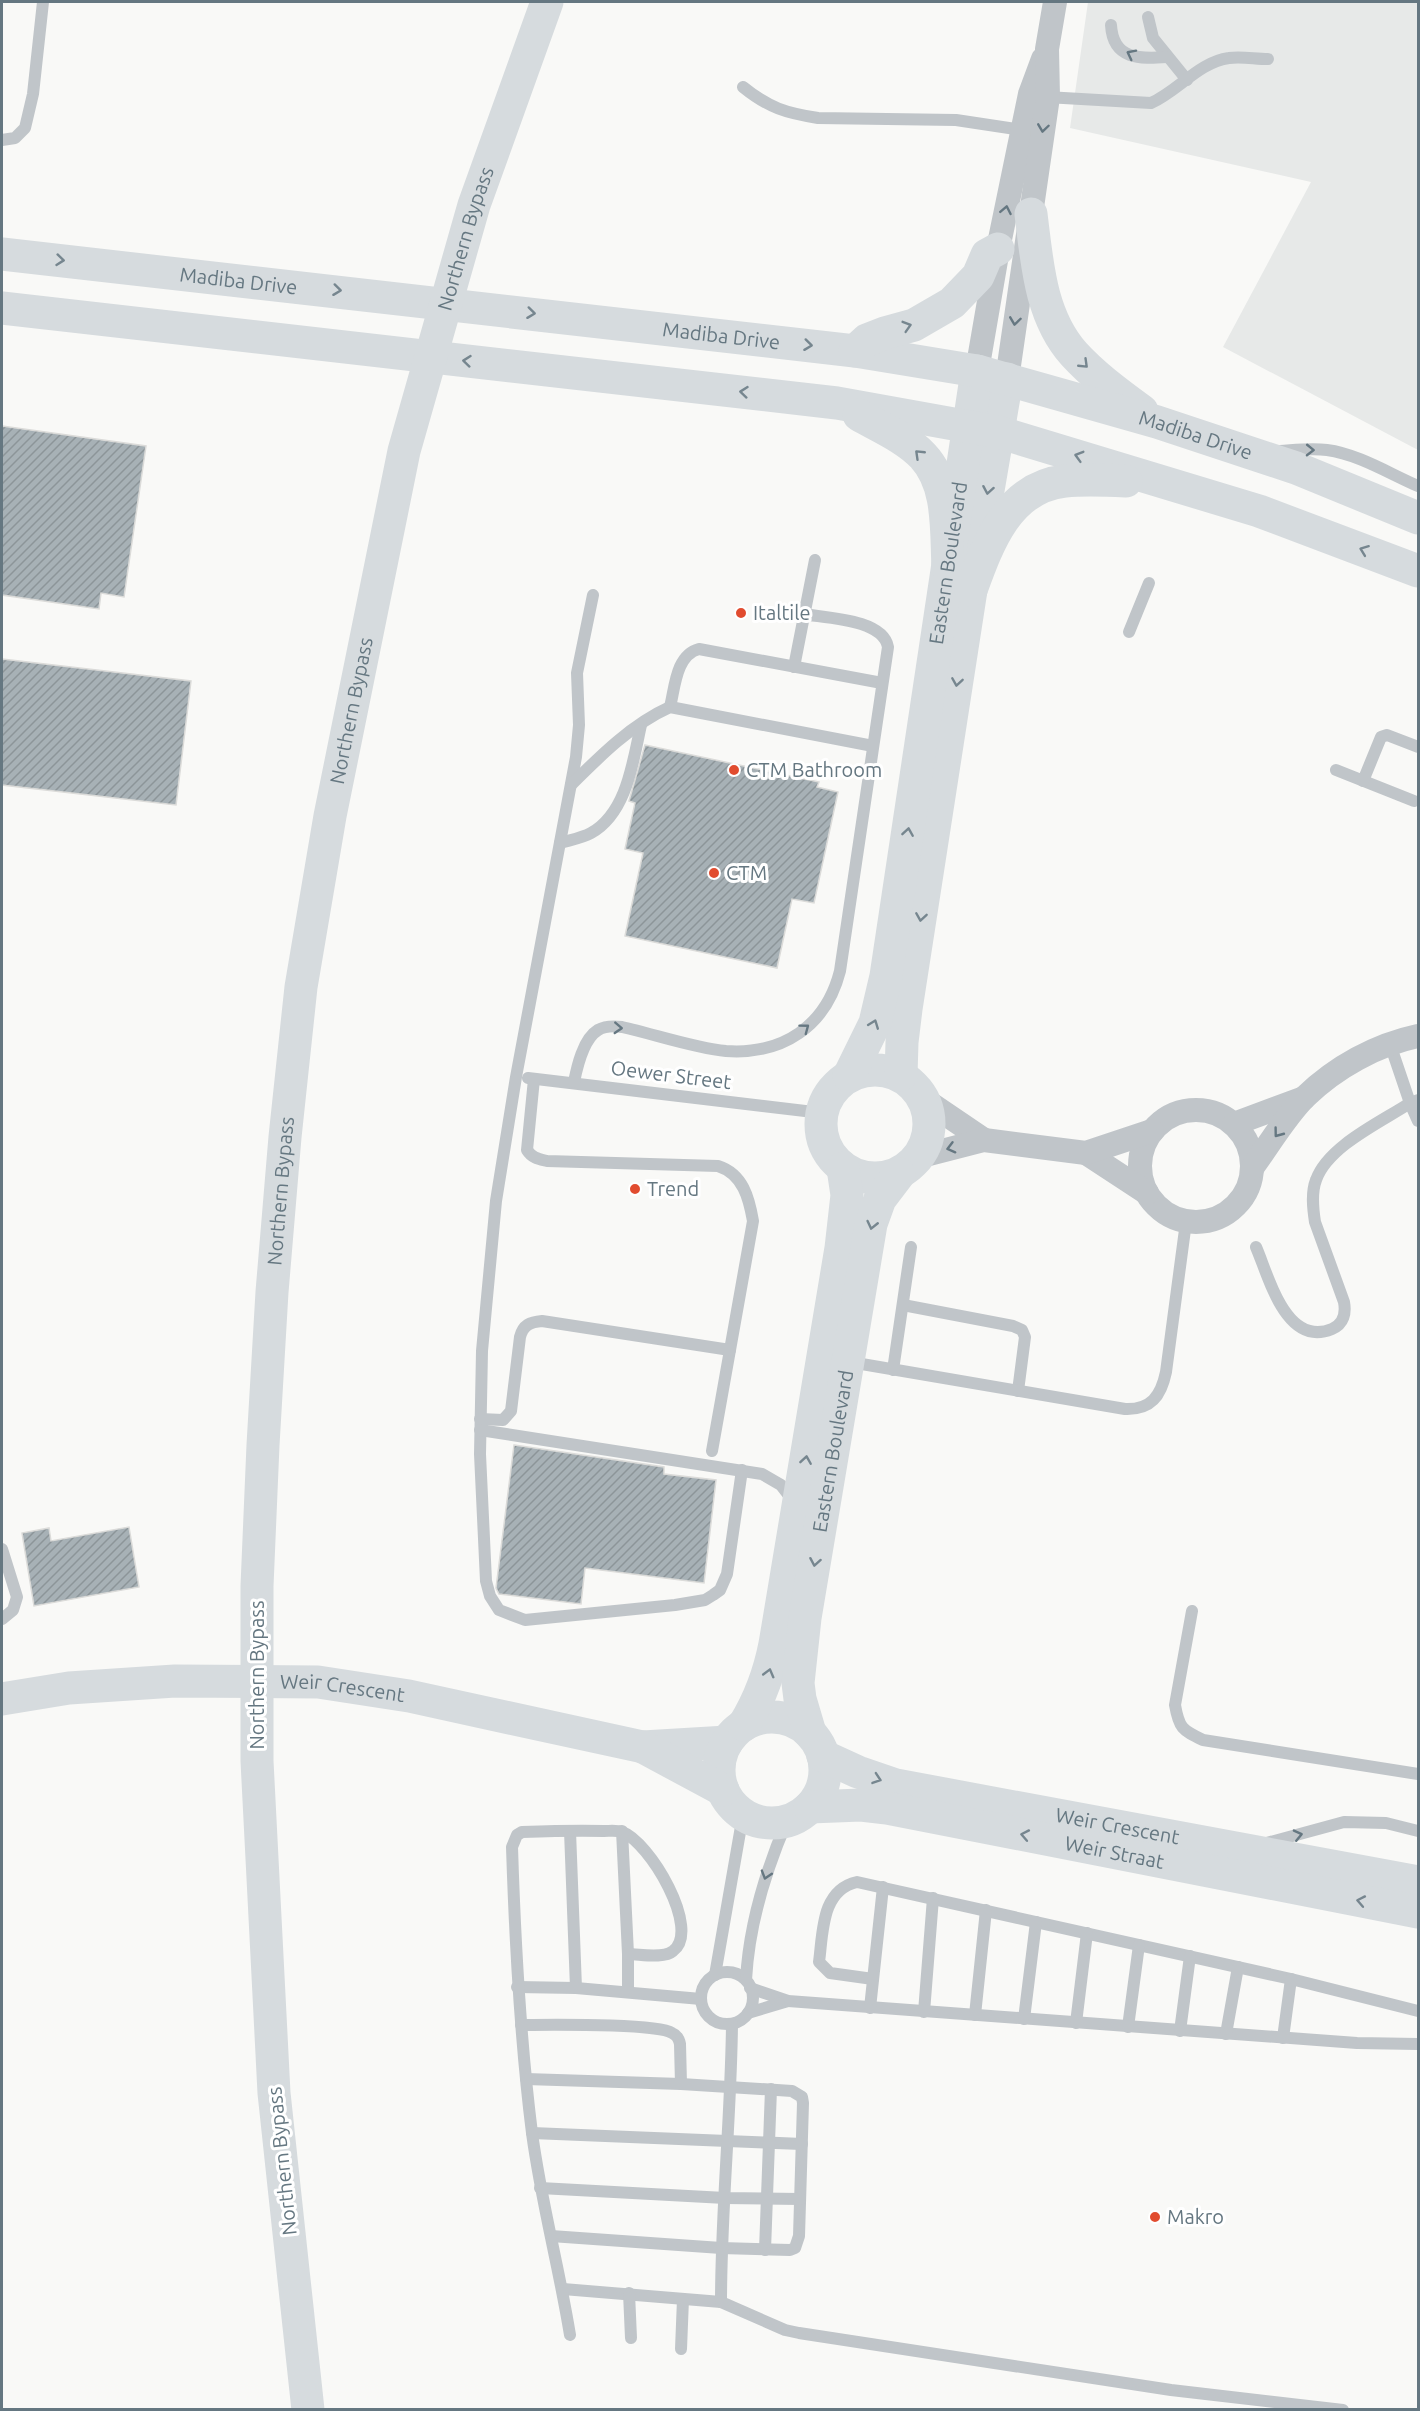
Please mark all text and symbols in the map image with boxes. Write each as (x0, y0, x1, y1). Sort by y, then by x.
one-way arrow (1126, 49, 1137, 61)
one-way arrow (1038, 123, 1050, 132)
street label: Northern Bypass (433, 163, 498, 313)
one-way arrow (999, 205, 1012, 215)
one-way arrow (55, 253, 64, 266)
street label: Madiba Drive (179, 262, 299, 298)
one-way arrow (332, 284, 342, 296)
one-way arrow (526, 306, 535, 319)
one-way arrow (1010, 316, 1022, 325)
street label: Madiba Drive (661, 317, 781, 353)
one-way arrow (902, 321, 912, 334)
one-way arrow (803, 338, 812, 351)
one-way arrow (462, 355, 471, 367)
one-way arrow (1078, 357, 1088, 368)
one-way arrow (739, 386, 749, 399)
street label: Madiba Drive (1136, 405, 1256, 464)
one-way arrow (1306, 444, 1315, 456)
one-way arrow (916, 450, 927, 461)
one-way arrow (1074, 451, 1085, 463)
street label: Eastern Boulevard (924, 480, 971, 646)
one-way arrow (982, 484, 995, 494)
one-way arrow (1359, 545, 1370, 557)
place label: Italtile (753, 601, 810, 624)
marker: Italtile (734, 606, 748, 620)
street label: Northern Bypass (325, 635, 377, 786)
one-way arrow (951, 677, 964, 687)
place label: CTM Bathroom (746, 758, 882, 781)
marker: CTM Bathroom (727, 763, 741, 777)
one-way arrow (902, 827, 914, 837)
place label: CTM (726, 861, 767, 884)
marker: CTM (707, 866, 721, 880)
one-way arrow (915, 911, 928, 921)
one-way arrow (867, 1019, 879, 1030)
one-way arrow (614, 1021, 623, 1034)
one-way arrow (798, 1025, 809, 1036)
street label: Oewer Street (610, 1056, 733, 1093)
street label: Northern Bypass (262, 1115, 298, 1266)
one-way arrow (1274, 1126, 1285, 1137)
one-way arrow (946, 1141, 956, 1154)
place label: Trend (647, 1177, 699, 1200)
marker: Trend (628, 1182, 642, 1196)
one-way arrow (866, 1220, 879, 1230)
street label: Eastern Boulevard (808, 1368, 857, 1534)
one-way arrow (799, 1455, 811, 1465)
one-way arrow (809, 1557, 822, 1567)
street label: Northern Bypass (245, 1600, 268, 1750)
one-way arrow (761, 1668, 774, 1678)
street label: Weir Crescent (280, 1670, 407, 1706)
one-way arrow (871, 1772, 882, 1785)
street label: Weir Crescent (1054, 1803, 1182, 1848)
one-way arrow (1021, 1829, 1031, 1842)
one-way arrow (1293, 1829, 1303, 1842)
street label: Weir Straat (1063, 1831, 1166, 1873)
one-way arrow (761, 1869, 773, 1880)
one-way arrow (1356, 1895, 1366, 1908)
street label: Northern Bypass (262, 2086, 301, 2236)
place label: Makro (1167, 2205, 1224, 2228)
marker: Makro (1148, 2210, 1162, 2224)

